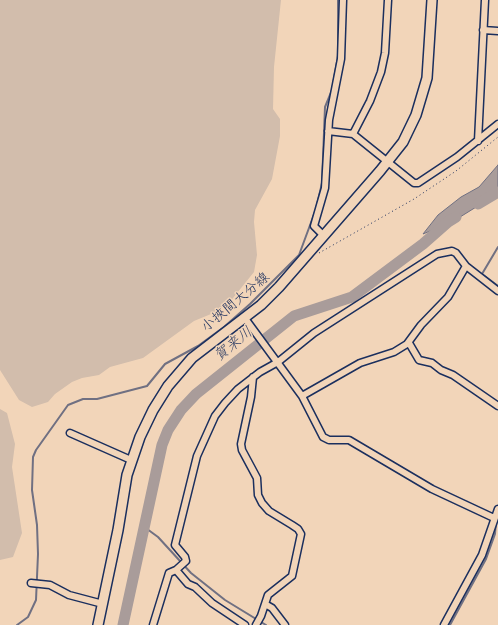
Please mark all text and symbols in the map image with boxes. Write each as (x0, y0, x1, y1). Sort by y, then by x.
street label: 小挾間大分線 (198, 270, 274, 336)
water label: 賀来川 (211, 324, 257, 366)

